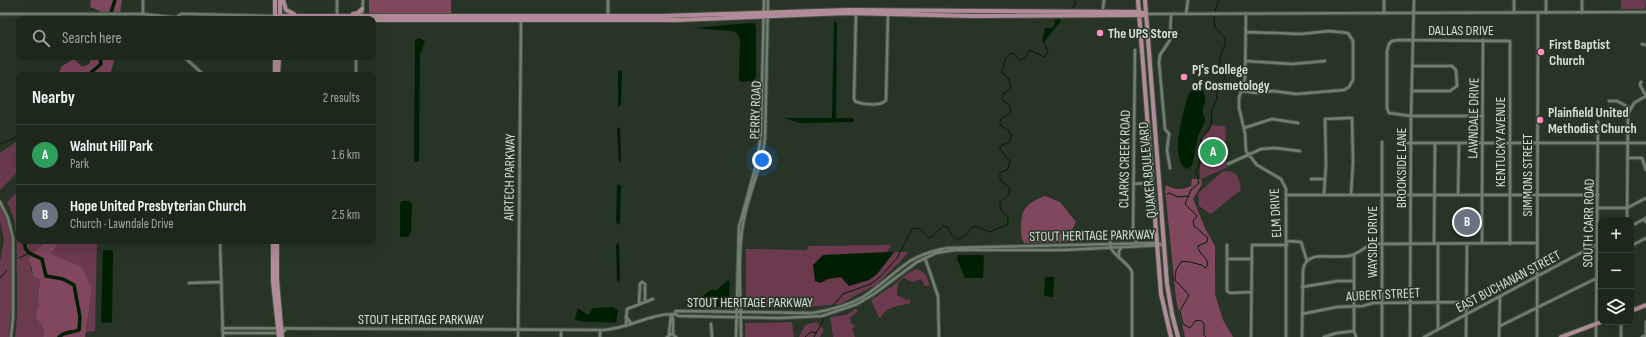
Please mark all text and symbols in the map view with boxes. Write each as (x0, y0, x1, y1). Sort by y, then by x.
search box (16, 16, 376, 60)
street label: DALLAS DRIVE (1428, 22, 1494, 39)
place label: The UPS Store (1108, 25, 1178, 42)
icon: search (30, 27, 52, 49)
marker: The UPS Store (1095, 28, 1105, 38)
text: Search here (62, 29, 122, 48)
place label: First Baptist Church (1549, 36, 1610, 69)
marker: First Baptist Church (1536, 47, 1546, 57)
place label: PJ's College of Cosmetology (1192, 61, 1270, 94)
marker: PJ's College of Cosmetology (1179, 72, 1189, 82)
street label: LAWNDALE DRIVE (1464, 77, 1483, 159)
street label: PERRY ROAD (746, 80, 765, 140)
text: Nearby (32, 88, 75, 108)
text: 2 results (323, 90, 360, 106)
street label: KENTUCKY AVENUE (1492, 97, 1509, 187)
place label: Plainfield United Methodist Church (1548, 104, 1637, 137)
street label: CLARKS CREEK ROAD (1115, 109, 1134, 208)
marker: Plainfield United Methodist Church (1535, 115, 1545, 125)
street label: QUAKER BOULEVARD (1135, 121, 1160, 219)
street label: BROOKSIDE LANE (1393, 127, 1410, 208)
street label: AIRTECH PARKWAY (500, 133, 519, 222)
street label: SIMMONS STREET (1519, 133, 1536, 216)
text: Walnut Hill Park (70, 137, 153, 156)
pin: A (1200, 137, 1226, 167)
text: A (42, 147, 48, 163)
text: 1.6 km (332, 147, 360, 163)
your location (752, 150, 772, 170)
text: Park (70, 156, 89, 172)
street label: SOUTH CARR ROAD (1579, 178, 1598, 268)
street label: ELM DRIVE (1266, 187, 1285, 238)
text: Hope United Presbyterian Church (70, 197, 246, 216)
street label: WAYSIDE DRIVE (1364, 206, 1381, 278)
text: B (42, 207, 48, 223)
text: 2.5 km (332, 207, 360, 223)
pin: B (1454, 207, 1480, 237)
text: Church · Lawndale Drive (70, 216, 174, 232)
map controls (1598, 217, 1634, 325)
button: + (1598, 217, 1634, 253)
street label: STOUT HERITAGE PARKWAY (1029, 226, 1155, 245)
street label: EAST BUCHANAN STREET (1453, 247, 1564, 316)
button: − (1598, 253, 1634, 289)
street label: AUBERT STREET (1344, 284, 1421, 305)
button: layers (1598, 289, 1634, 325)
street label: STOUT HERITAGE PARKWAY (687, 294, 813, 311)
street label: STOUT HERITAGE PARKWAY (358, 311, 484, 328)

